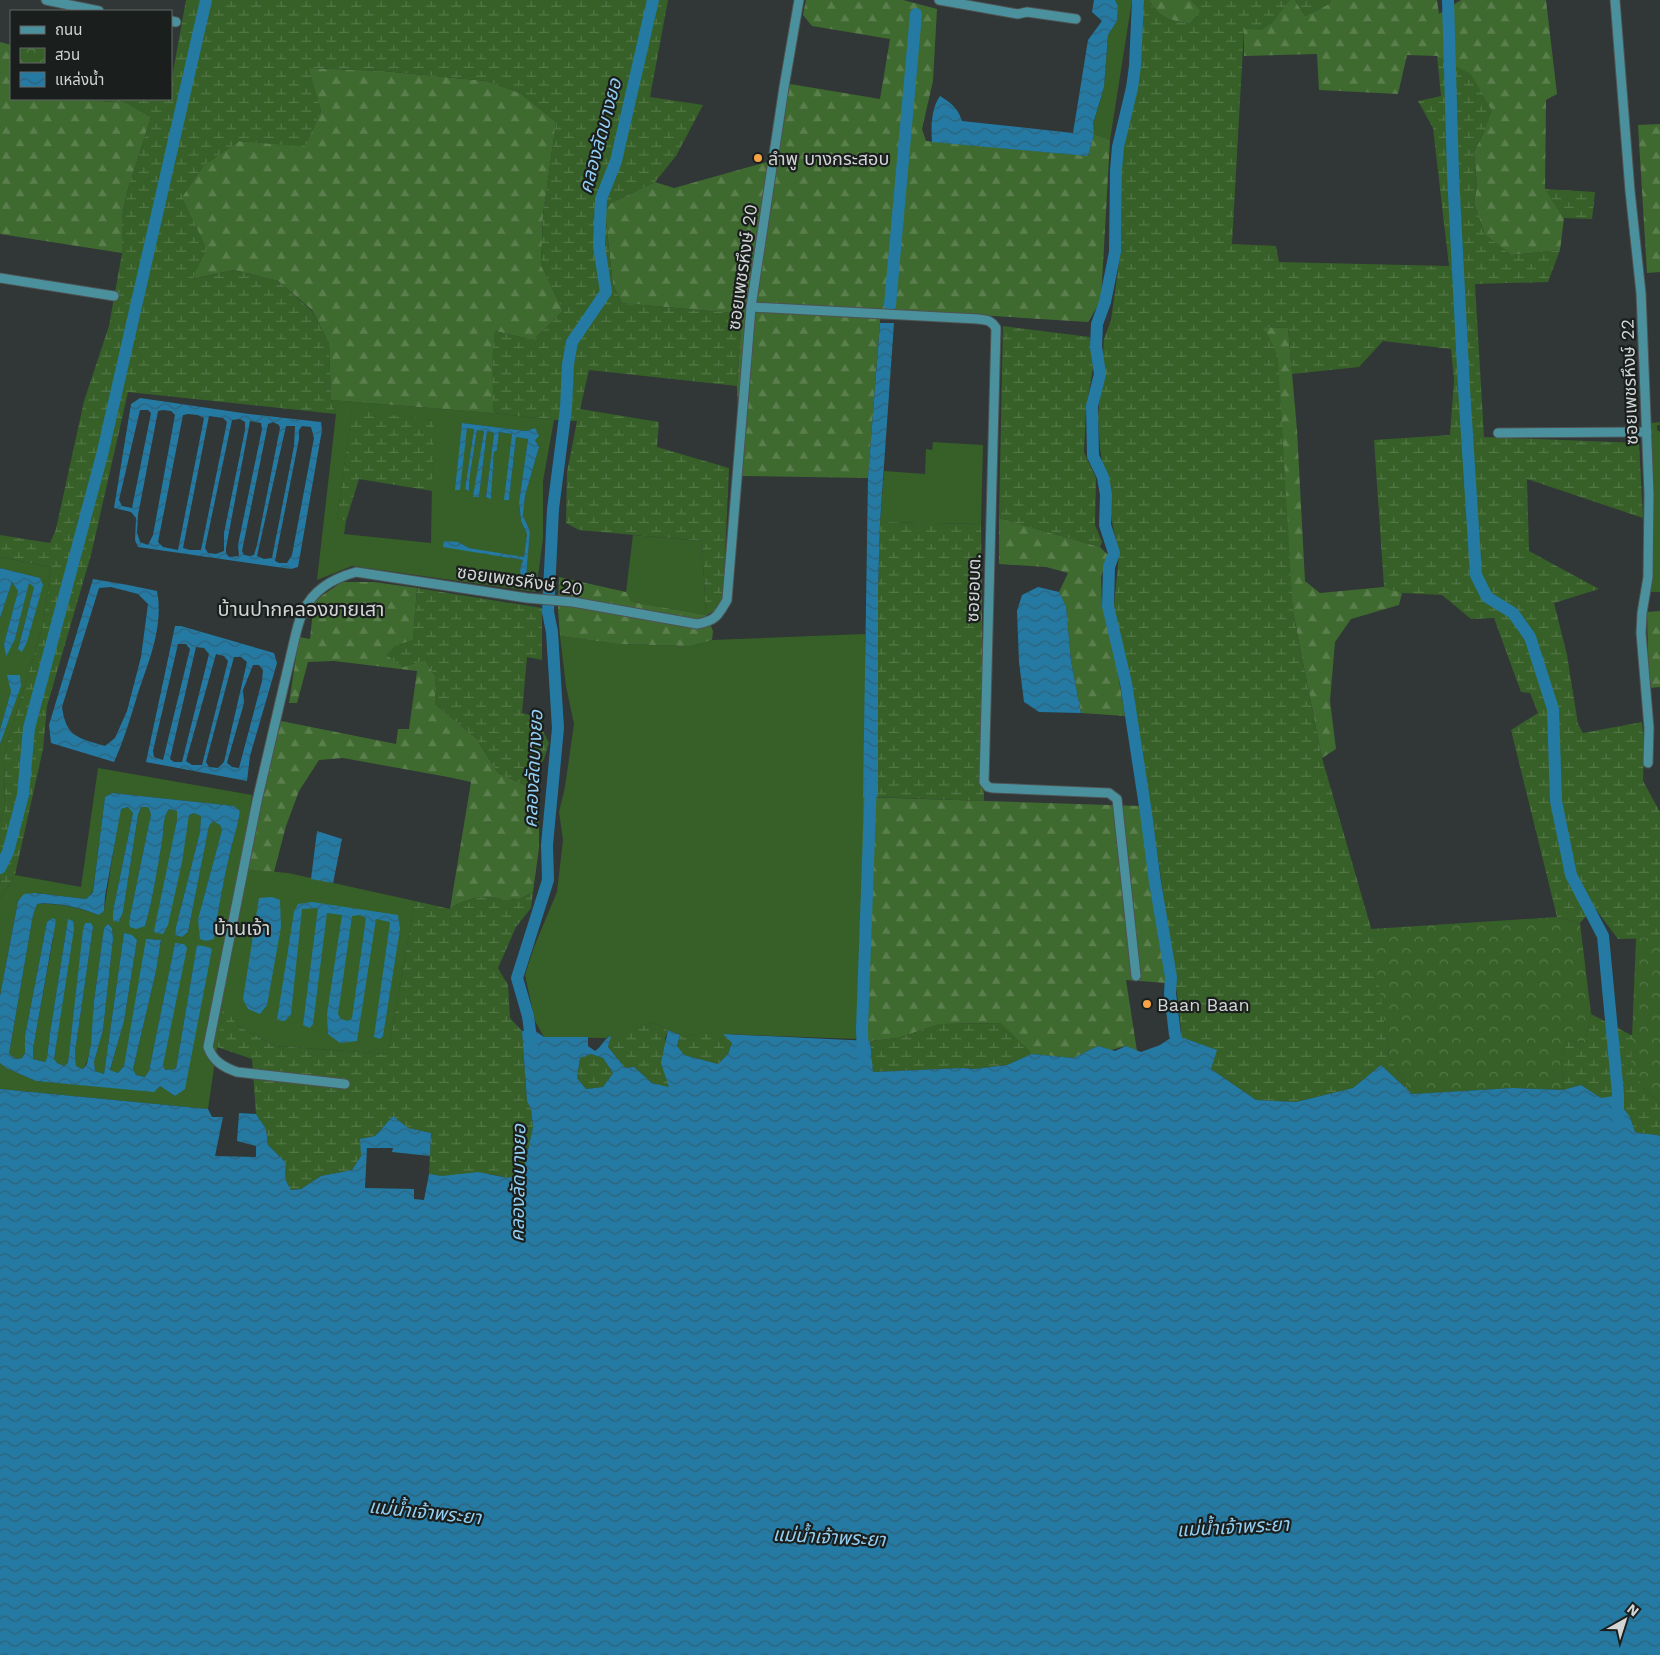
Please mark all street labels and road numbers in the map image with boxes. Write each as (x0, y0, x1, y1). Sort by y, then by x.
street label: ซอยเพชรหึงษ์ 20 (723, 203, 761, 331)
street label: ซอยเพชรหึงษ์ 22 (1616, 319, 1642, 445)
street label: ซอยอบต. (961, 553, 985, 623)
street label: ซอยเพชรหึงษ์ 20 (456, 561, 584, 599)

